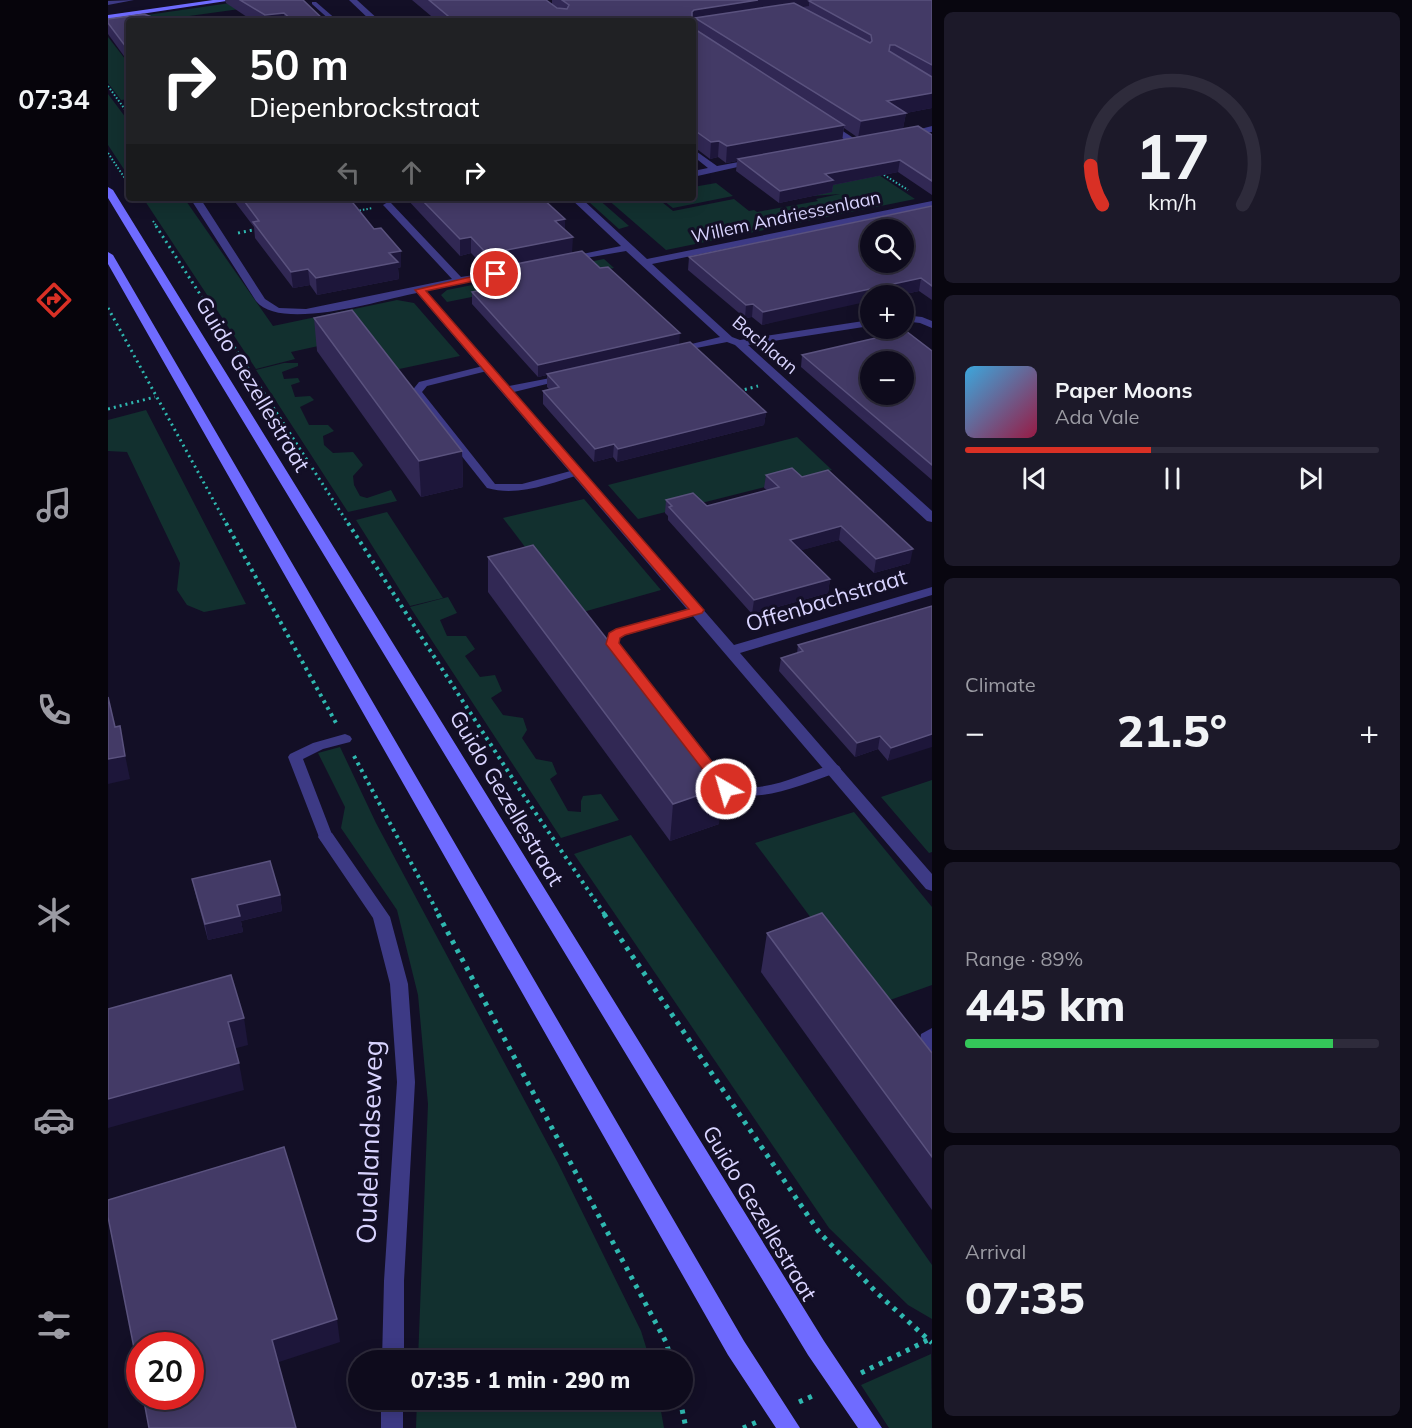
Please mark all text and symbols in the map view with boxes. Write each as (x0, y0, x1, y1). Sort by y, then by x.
text: 50 m (249, 38, 349, 91)
icon: right (150, 42, 228, 120)
text: 07:34 (18, 82, 90, 116)
text: Diepenbrockstraat (249, 90, 480, 124)
text: 17 (1135, 116, 1209, 195)
icon: left (332, 156, 365, 189)
icon: ahead (395, 156, 428, 189)
icon: right (458, 156, 491, 189)
street label: Willem Andriessenlaan (689, 185, 883, 248)
text: km/h (1148, 188, 1196, 215)
map controls (860, 219, 914, 405)
button: search (860, 219, 914, 273)
pin (470, 248, 521, 299)
icon: arrive (479, 257, 512, 290)
icon: directions (33, 279, 75, 321)
button: + (860, 285, 914, 339)
street label: Guido Gezellestraat (190, 291, 317, 477)
street label: Bachlaan (728, 310, 803, 379)
button: − (860, 351, 914, 405)
text: Paper Moons (1055, 376, 1193, 404)
text: Ada Vale (1055, 404, 1139, 429)
icon: previous (1018, 462, 1051, 495)
icon: pause (1156, 462, 1189, 495)
icon: next (1294, 462, 1327, 495)
icon: music (33, 484, 75, 526)
street label: Offenbachstraat (742, 562, 910, 638)
text: Climate (965, 672, 1036, 697)
icon: phone (33, 689, 75, 731)
text: 21.5° (1117, 702, 1227, 758)
street label: Guido Gezellestraat (444, 705, 571, 891)
text: − (965, 711, 985, 752)
text: + (1359, 711, 1379, 752)
position arrow (694, 757, 758, 821)
icon: climate (33, 894, 75, 936)
text: Range · 89% (965, 946, 1083, 971)
text: 445 km (965, 976, 1126, 1032)
street label: Oudelandseweg (348, 1039, 390, 1245)
icon: car (33, 1099, 75, 1141)
street label: Guido Gezellestraat (697, 1120, 824, 1306)
text: Arrival (965, 1239, 1026, 1264)
text: 07:35 (965, 1269, 1085, 1325)
icon: filters (33, 1304, 75, 1346)
speed limit sign: 20 (126, 1332, 204, 1410)
text: 07:35 · 1 min · 290 m (411, 1366, 630, 1394)

